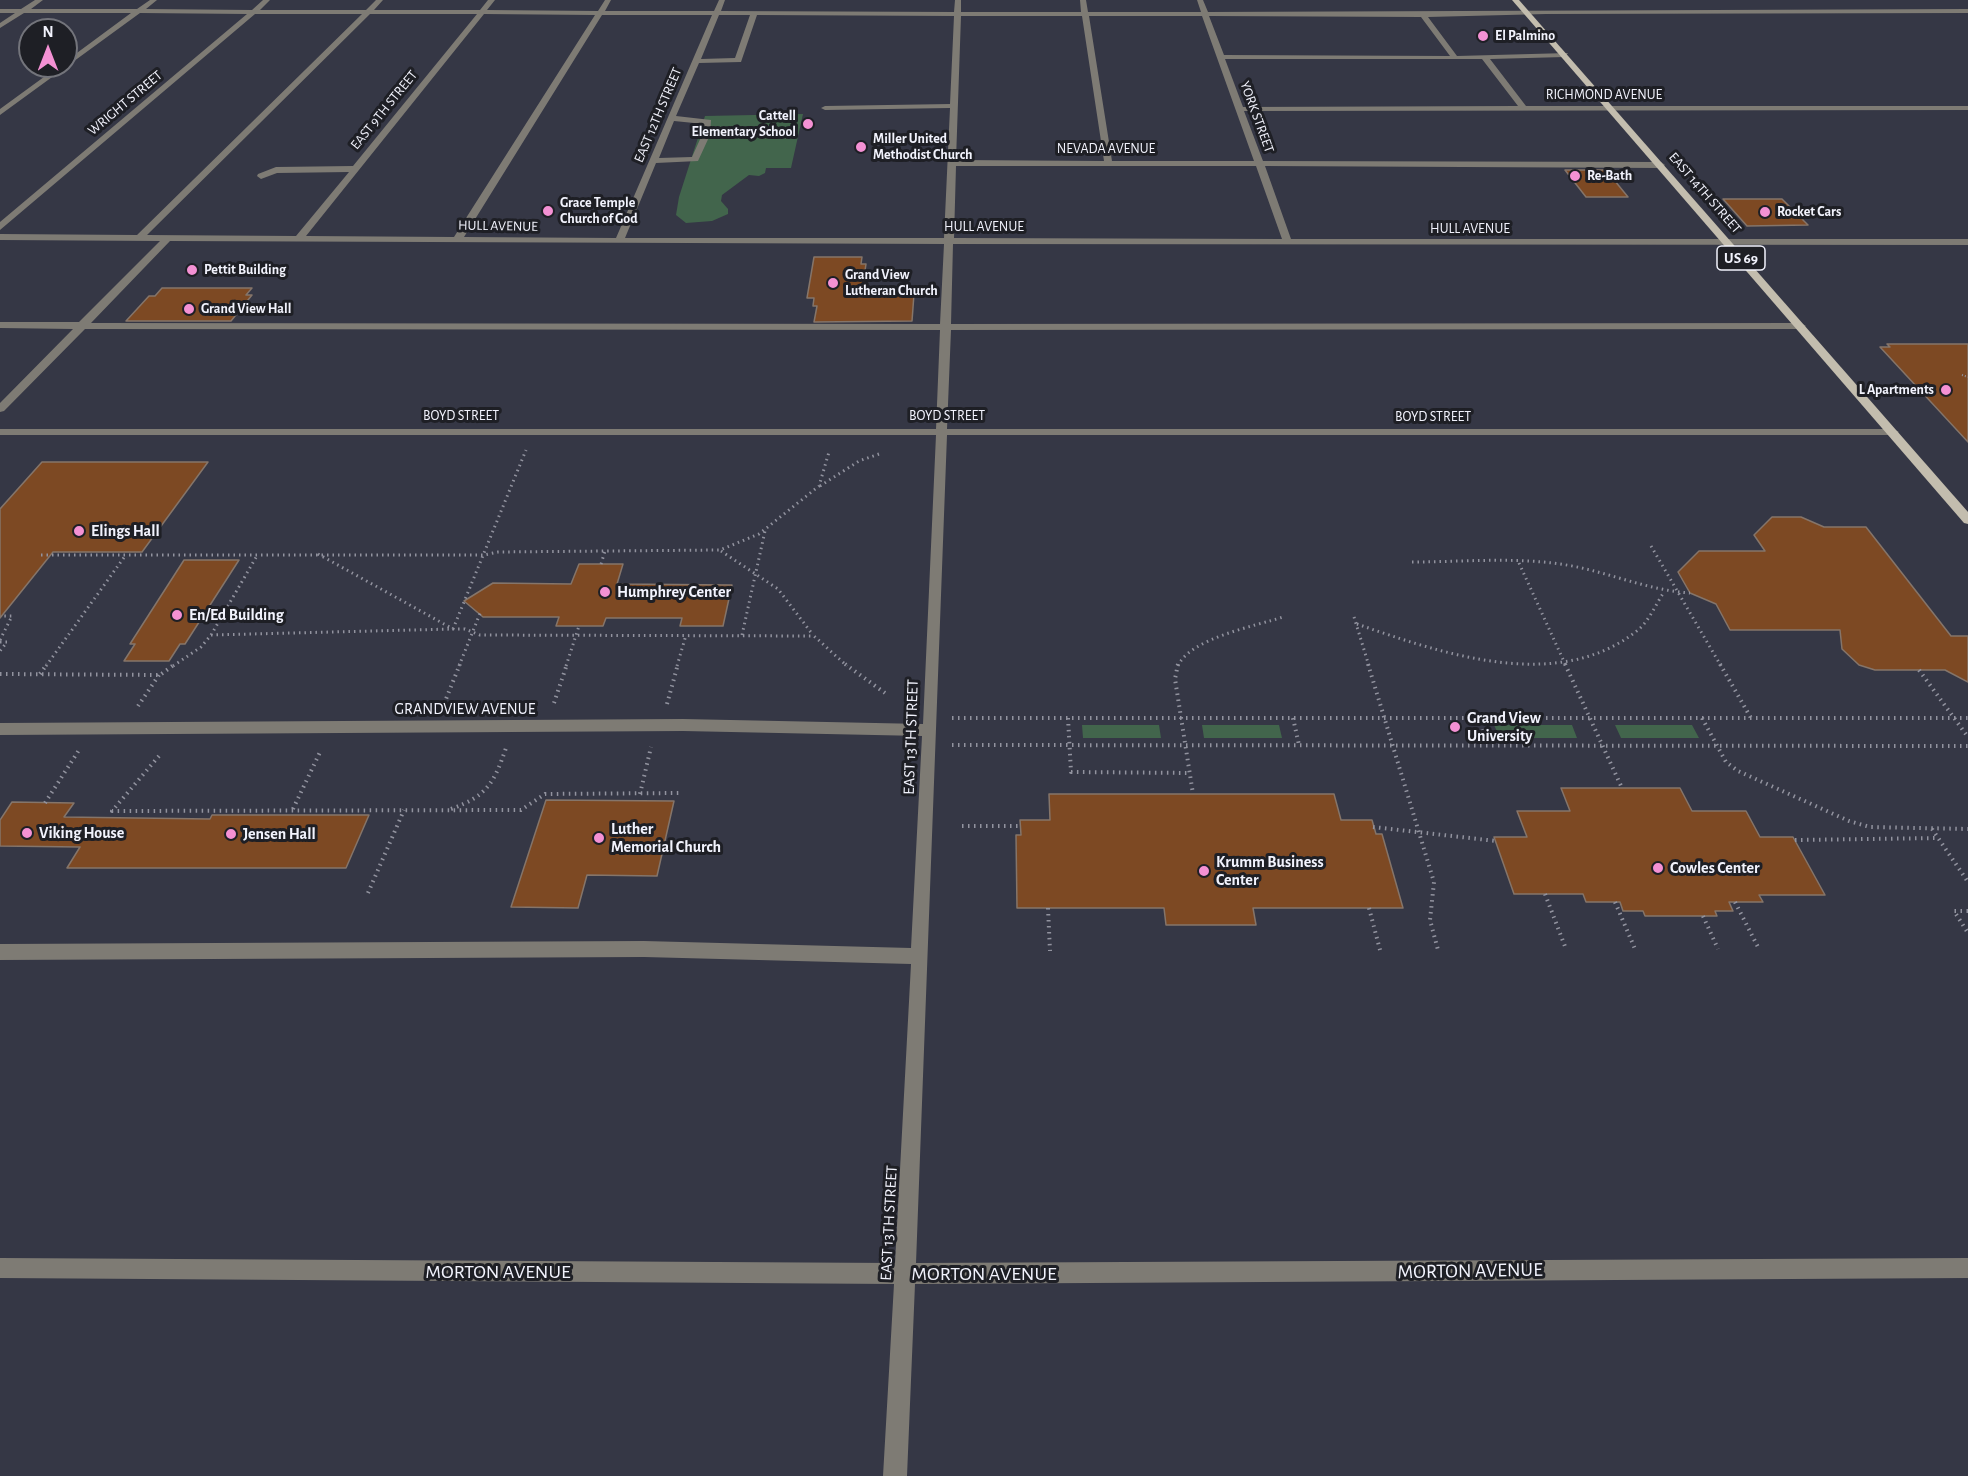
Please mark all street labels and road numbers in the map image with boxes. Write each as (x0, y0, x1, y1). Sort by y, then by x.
street label: EAST 12TH STREET (630, 65, 686, 165)
street label: WRIGHT STREET (84, 67, 166, 139)
street label: EAST 9TH STREET (347, 67, 421, 153)
street label: YORK STREET (1236, 79, 1278, 155)
street label: RICHMOND AVENUE (1546, 87, 1662, 103)
street label: NEVADA AVENUE (1057, 141, 1155, 157)
street label: EAST 14TH STREET (1665, 149, 1745, 237)
street label: HULL AVENUE (458, 217, 538, 235)
street label: HULL AVENUE (944, 219, 1024, 235)
street label: HULL AVENUE (1430, 221, 1510, 237)
road number: US 69 (1717, 246, 1765, 270)
street label: BOYD STREET (423, 408, 499, 424)
street label: BOYD STREET (909, 408, 985, 424)
street label: BOYD STREET (1395, 409, 1471, 425)
street label: EAST 13TH STREET (899, 679, 923, 795)
street label: GRANDVIEW AVENUE (395, 699, 535, 719)
street label: EAST 13TH STREET (876, 1165, 902, 1281)
street label: MORTON AVENUE (1397, 1258, 1543, 1284)
street label: MORTON AVENUE (425, 1260, 571, 1284)
street label: MORTON AVENUE (911, 1262, 1057, 1286)

